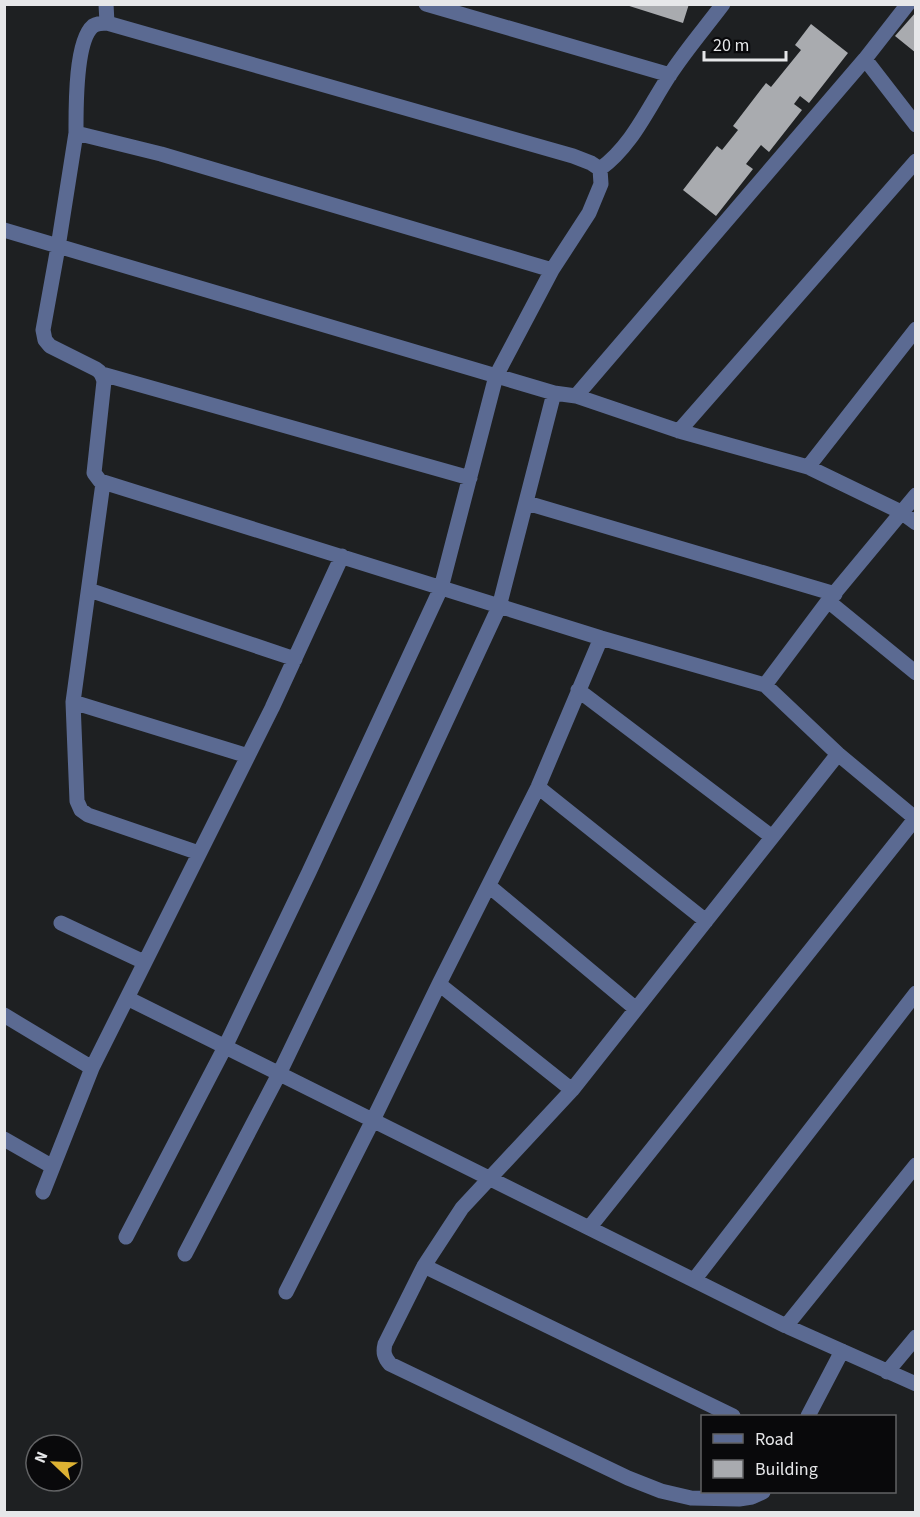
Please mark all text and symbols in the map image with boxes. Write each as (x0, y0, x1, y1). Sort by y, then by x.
scale bar (704, 24, 786, 62)
text: 20 m (713, 33, 749, 58)
legend (701, 1415, 896, 1493)
text: Road (755, 1427, 794, 1452)
north arrow (24, 1433, 84, 1493)
text: N (29, 1448, 53, 1467)
text: Building (755, 1457, 818, 1482)

